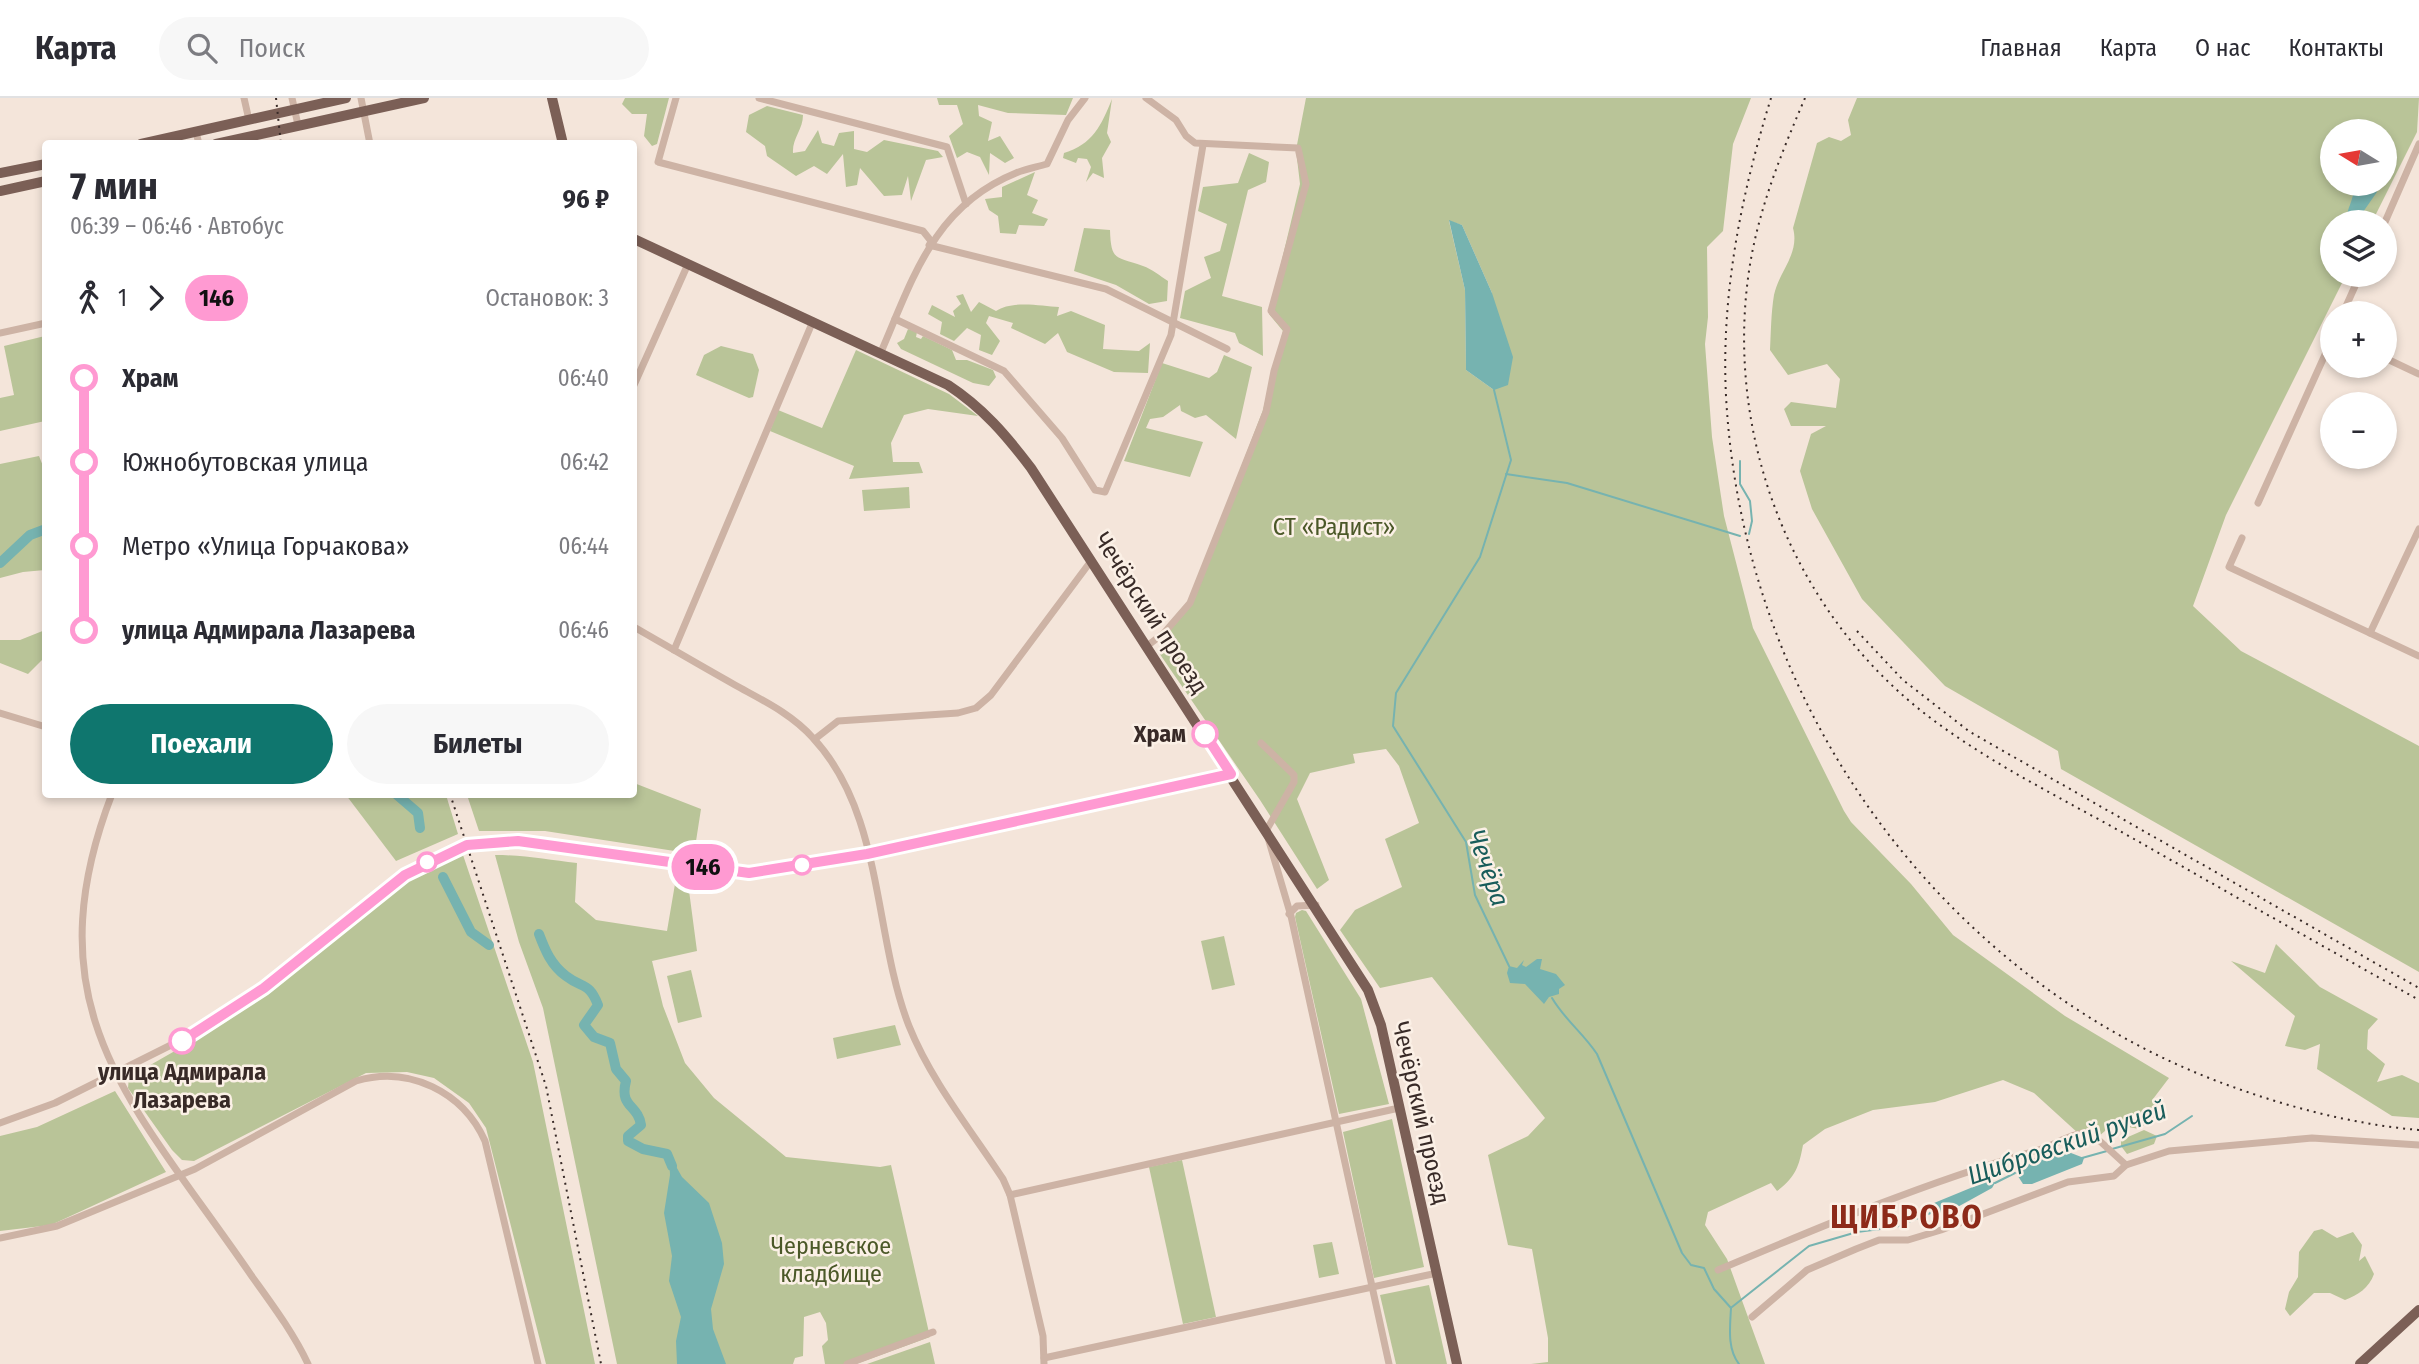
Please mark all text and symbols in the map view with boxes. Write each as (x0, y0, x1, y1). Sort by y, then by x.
search box (159, 17, 649, 80)
text: Карта (35, 28, 117, 68)
icon: search (183, 29, 221, 67)
text: Поиск (239, 33, 305, 64)
text: Главная (1980, 34, 2062, 62)
text: Карта (2100, 34, 2157, 62)
text: О нас (2195, 34, 2250, 62)
text: Контакты (2288, 34, 2384, 62)
north arrow (2320, 119, 2398, 196)
map controls (2320, 119, 2397, 469)
text: 7 мин (70, 163, 158, 209)
text: 96 ₽ (562, 184, 609, 215)
button: layers (2320, 210, 2397, 287)
text: 06:39 – 06:46 · Автобус (70, 212, 284, 240)
icon: walk (70, 279, 108, 317)
icon: forward (137, 279, 175, 317)
text: 1 (118, 284, 127, 312)
text: 146 (199, 284, 234, 312)
text: Остановок: 3 (485, 284, 609, 312)
button: + (2320, 301, 2397, 378)
text: Храм (122, 363, 179, 394)
text: 06:40 (558, 364, 609, 392)
button: − (2320, 392, 2397, 469)
text: Южнобутовская улица (122, 447, 368, 478)
text: 06:42 (560, 448, 609, 476)
park label: СТ «Радист» (1273, 513, 1395, 541)
street label: Чечёрский проезд (1089, 527, 1213, 699)
text: Метро «Улица Горчакова» (122, 531, 410, 562)
text: 06:44 (559, 532, 609, 560)
text: улица Адмирала Лазарева (122, 615, 415, 646)
text: 06:46 (558, 616, 609, 644)
button: Поехали (70, 704, 333, 784)
button: Билеты (347, 704, 609, 784)
place label: Храм (1133, 720, 1186, 748)
marker: Храм (1192, 721, 1218, 747)
water label: Чечёра (1460, 826, 1516, 910)
line badge: 146 (663, 844, 743, 890)
unlabelled marker (417, 852, 437, 872)
text: 146 (685, 853, 721, 881)
unlabelled marker (792, 855, 812, 875)
street label: Чечёрский проезд (1386, 1019, 1456, 1207)
marker: улица Адмирала Лазарева (169, 1028, 195, 1054)
place label: улица Адмирала Лазарева (97, 1058, 266, 1114)
water label: Щибровский ручей (1963, 1094, 2171, 1192)
district label: ЩИБРОВО (1830, 1198, 1984, 1236)
park label: Черневское кладбище (771, 1232, 891, 1288)

